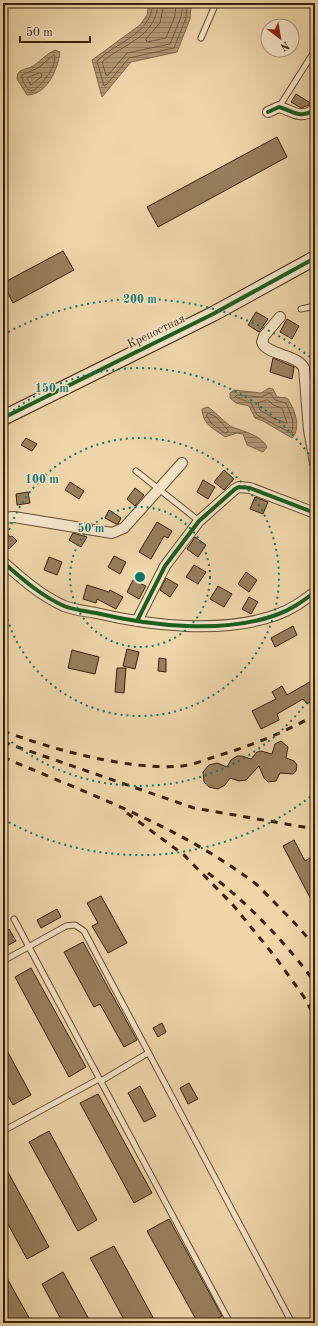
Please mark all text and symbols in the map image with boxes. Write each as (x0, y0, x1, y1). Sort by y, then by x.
scale bar (20, 18, 90, 44)
north arrow (260, 18, 300, 58)
text: 50 m (26, 26, 53, 39)
text: N (277, 38, 291, 52)
text: 200 m (123, 294, 157, 306)
street label: Крепостная (126, 313, 187, 351)
text: 150 m (35, 382, 69, 395)
text: 100 m (25, 474, 59, 486)
text: 50 m (78, 522, 105, 535)
centre of rings (133, 570, 147, 584)

